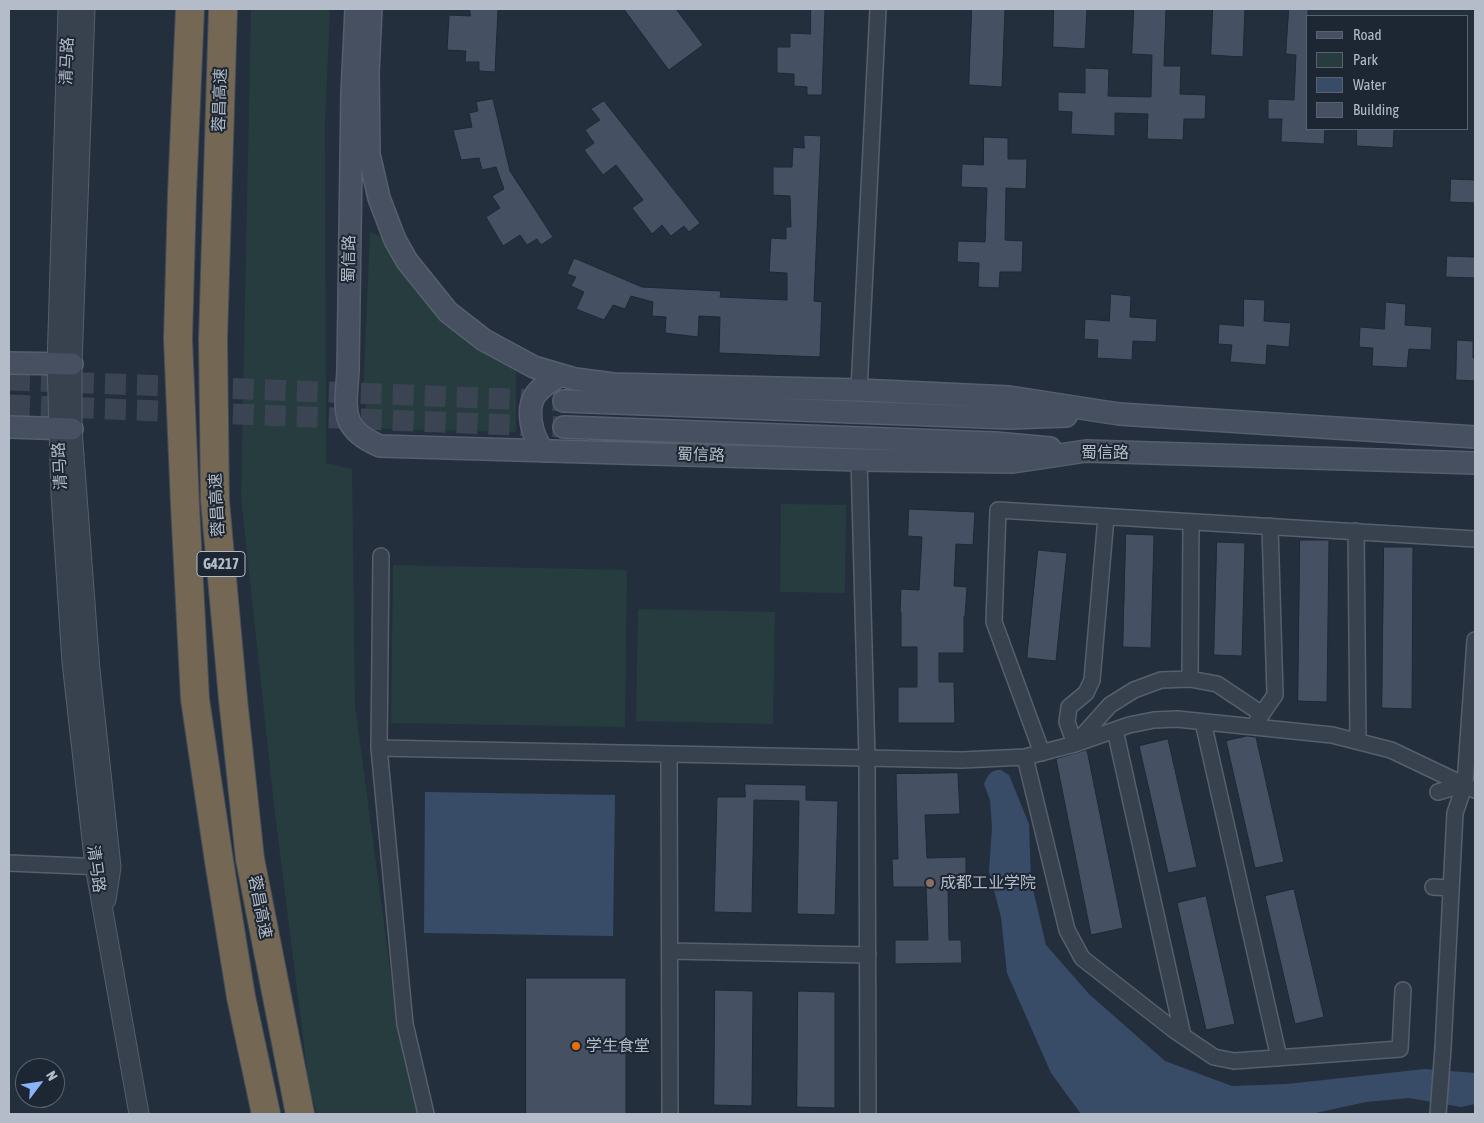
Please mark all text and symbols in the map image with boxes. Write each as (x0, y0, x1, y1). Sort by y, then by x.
legend (1306, 15, 1469, 130)
text: Road (1353, 26, 1382, 43)
street label: 清马路 (57, 37, 77, 85)
text: Park (1353, 51, 1378, 68)
street label: 蓉昌高速 (209, 68, 231, 132)
text: Water (1353, 76, 1386, 93)
text: Building (1353, 101, 1399, 118)
street label: 蜀信路 (339, 235, 359, 283)
street label: 清马路 (49, 442, 71, 490)
street label: 蜀信路 (1081, 443, 1129, 463)
street label: 蜀信路 (677, 445, 725, 465)
street label: 蓉昌高速 (206, 473, 228, 537)
road number: G4217 (197, 552, 245, 576)
street label: 清马路 (83, 844, 109, 894)
place label: 成都工业学院 (940, 873, 1036, 893)
street label: 蓉昌高速 (244, 874, 276, 940)
marker: 成都工业学院 (924, 877, 936, 889)
place label: 学生食堂 (586, 1036, 650, 1056)
marker: 学生食堂 (570, 1040, 582, 1052)
north arrow (15, 1058, 65, 1108)
text: N (43, 1068, 61, 1083)

